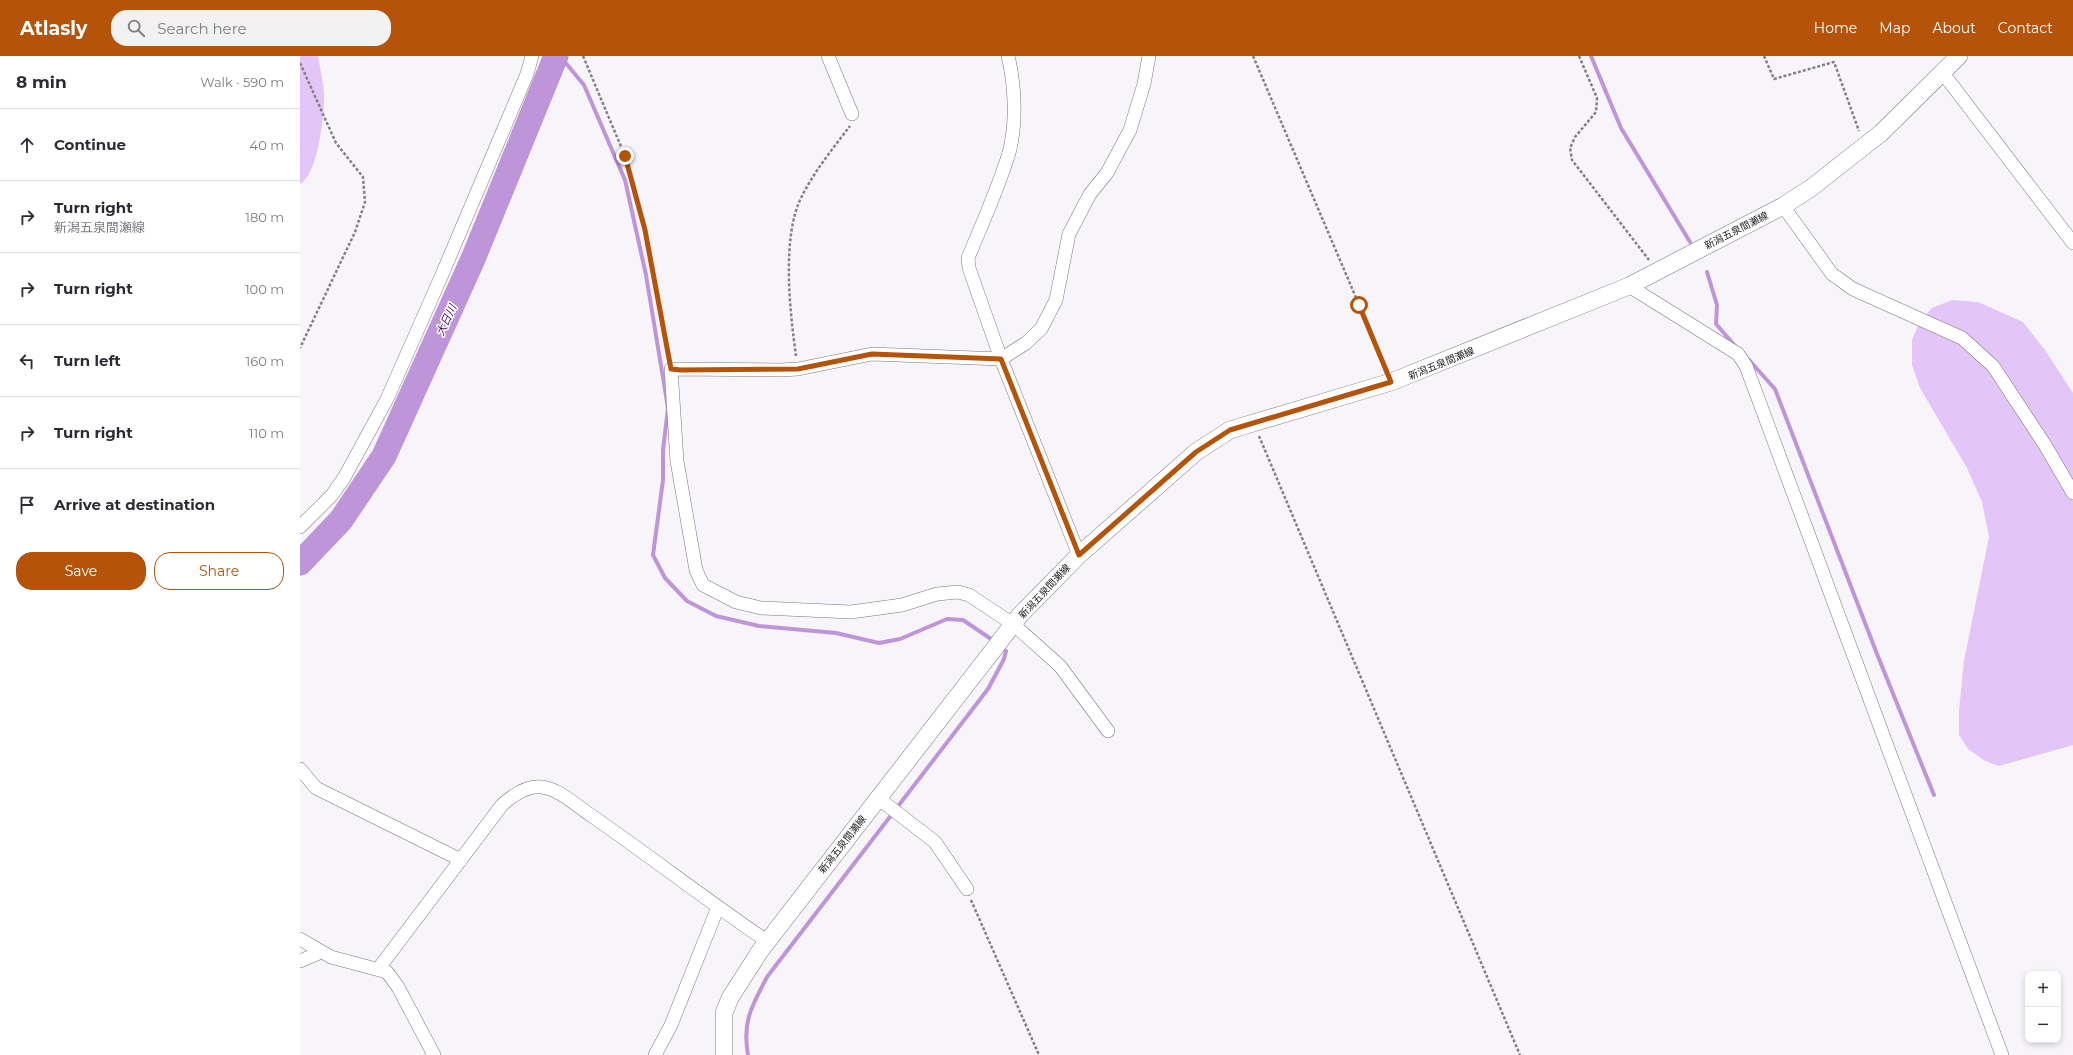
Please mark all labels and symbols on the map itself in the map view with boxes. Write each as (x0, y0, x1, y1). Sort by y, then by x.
route end (616, 147, 634, 165)
street label: 新潟五泉間瀬線 (1702, 209, 1770, 252)
route start (1350, 296, 1368, 314)
water label: 大日川 (433, 301, 460, 338)
street label: 新潟五泉間瀬線 (1406, 344, 1476, 383)
street label: 新潟五泉間瀬線 (1016, 561, 1073, 621)
street label: 新潟五泉間瀬線 (816, 813, 869, 876)

